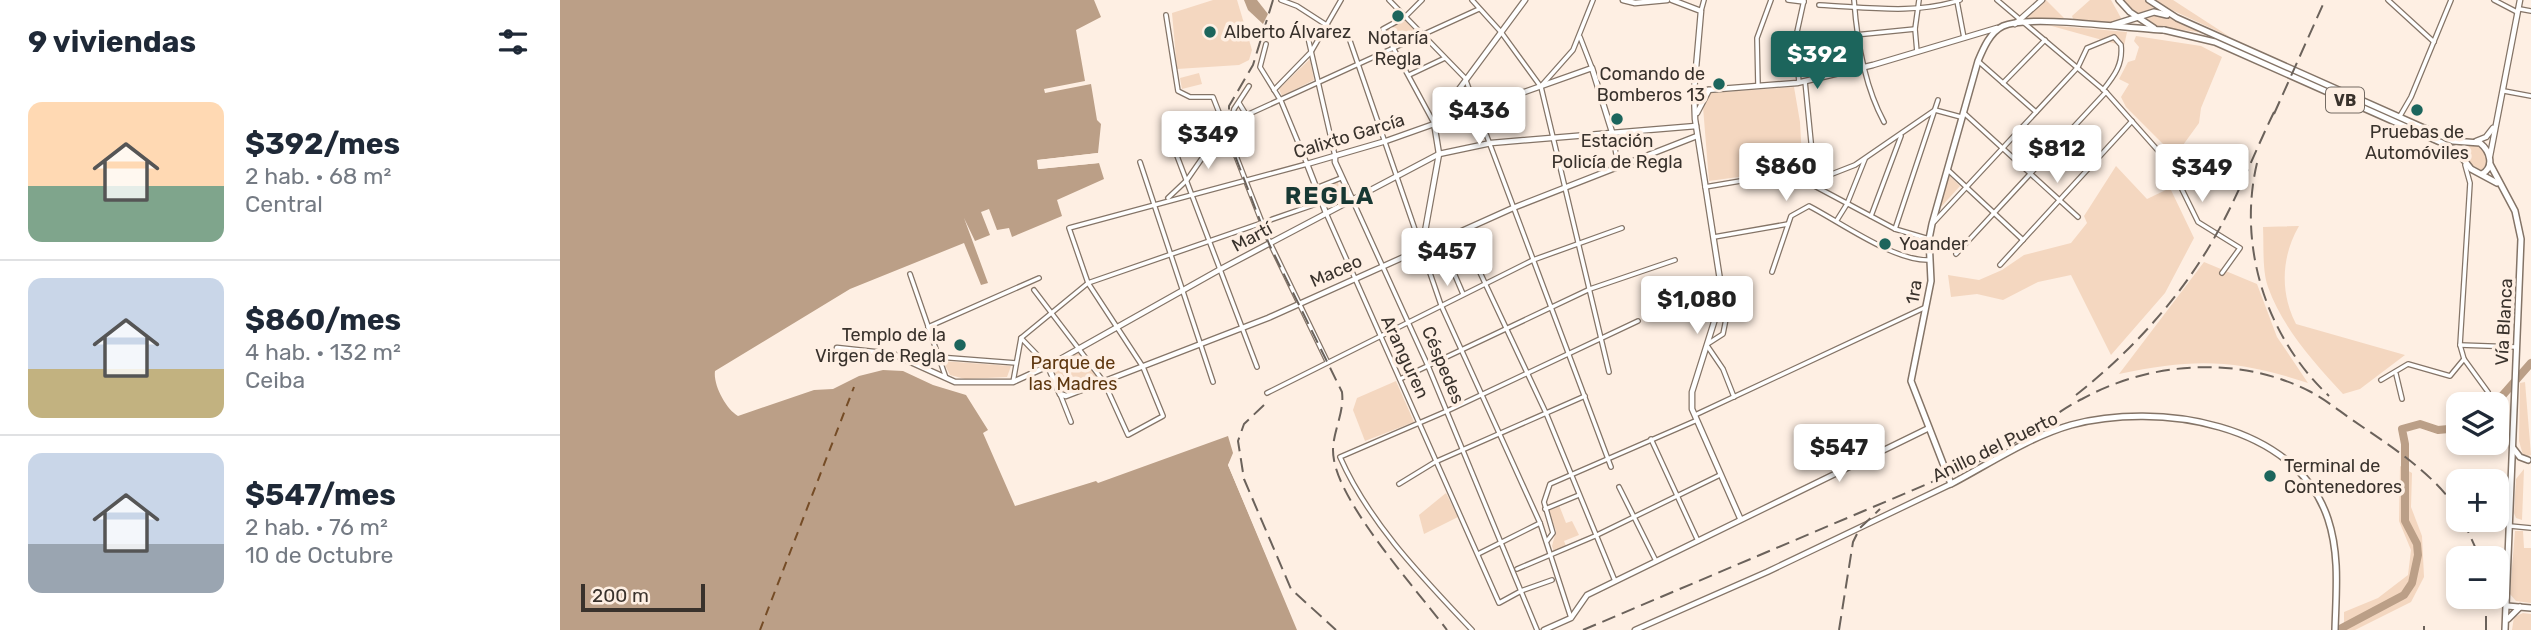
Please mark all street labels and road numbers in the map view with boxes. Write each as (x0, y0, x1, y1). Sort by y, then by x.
road number: VB (2326, 88, 2364, 113)
street label: Calixto García (1291, 109, 1407, 163)
street label: Martí (1228, 217, 1277, 257)
street label: Maceo (1307, 250, 1365, 292)
street label: 1ra (1901, 278, 1927, 306)
street label: Vía Blanca (2491, 278, 2517, 366)
street label: Aranguren (1376, 312, 1434, 402)
street label: Céspedes (1417, 323, 1469, 407)
street label: Anillo del Puerto (1929, 407, 2061, 487)

